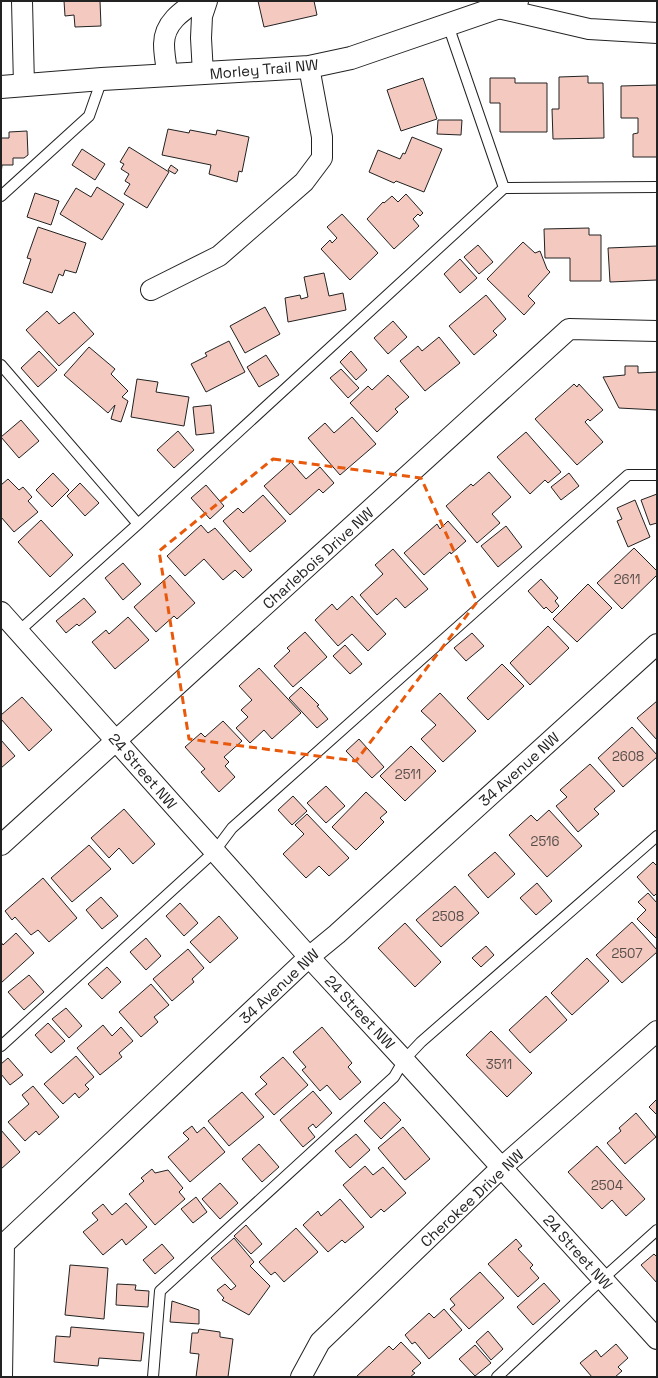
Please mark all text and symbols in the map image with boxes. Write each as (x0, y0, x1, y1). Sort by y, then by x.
street label: Morley Trail NW (209, 55, 319, 83)
street label: Charlebois Drive NW (259, 503, 377, 613)
house number: 2611 (614, 571, 640, 588)
street label: 34 Avenue NW (475, 728, 563, 810)
street label: 24 Street NW (105, 729, 181, 813)
house number: 2608 (612, 748, 644, 765)
house number: 2511 (395, 766, 421, 783)
house number: 2516 (531, 833, 559, 850)
house number: 2508 (432, 908, 464, 925)
street label: 34 Avenue NW (235, 944, 323, 1028)
house number: 2507 (611, 945, 643, 962)
street label: 24 Street NW (321, 971, 399, 1053)
house number: 3511 (486, 1056, 512, 1073)
street label: Cherokee Drive NW (416, 1145, 528, 1251)
house number: 2504 (591, 1177, 623, 1194)
street label: 24 Street NW (539, 1210, 617, 1294)

